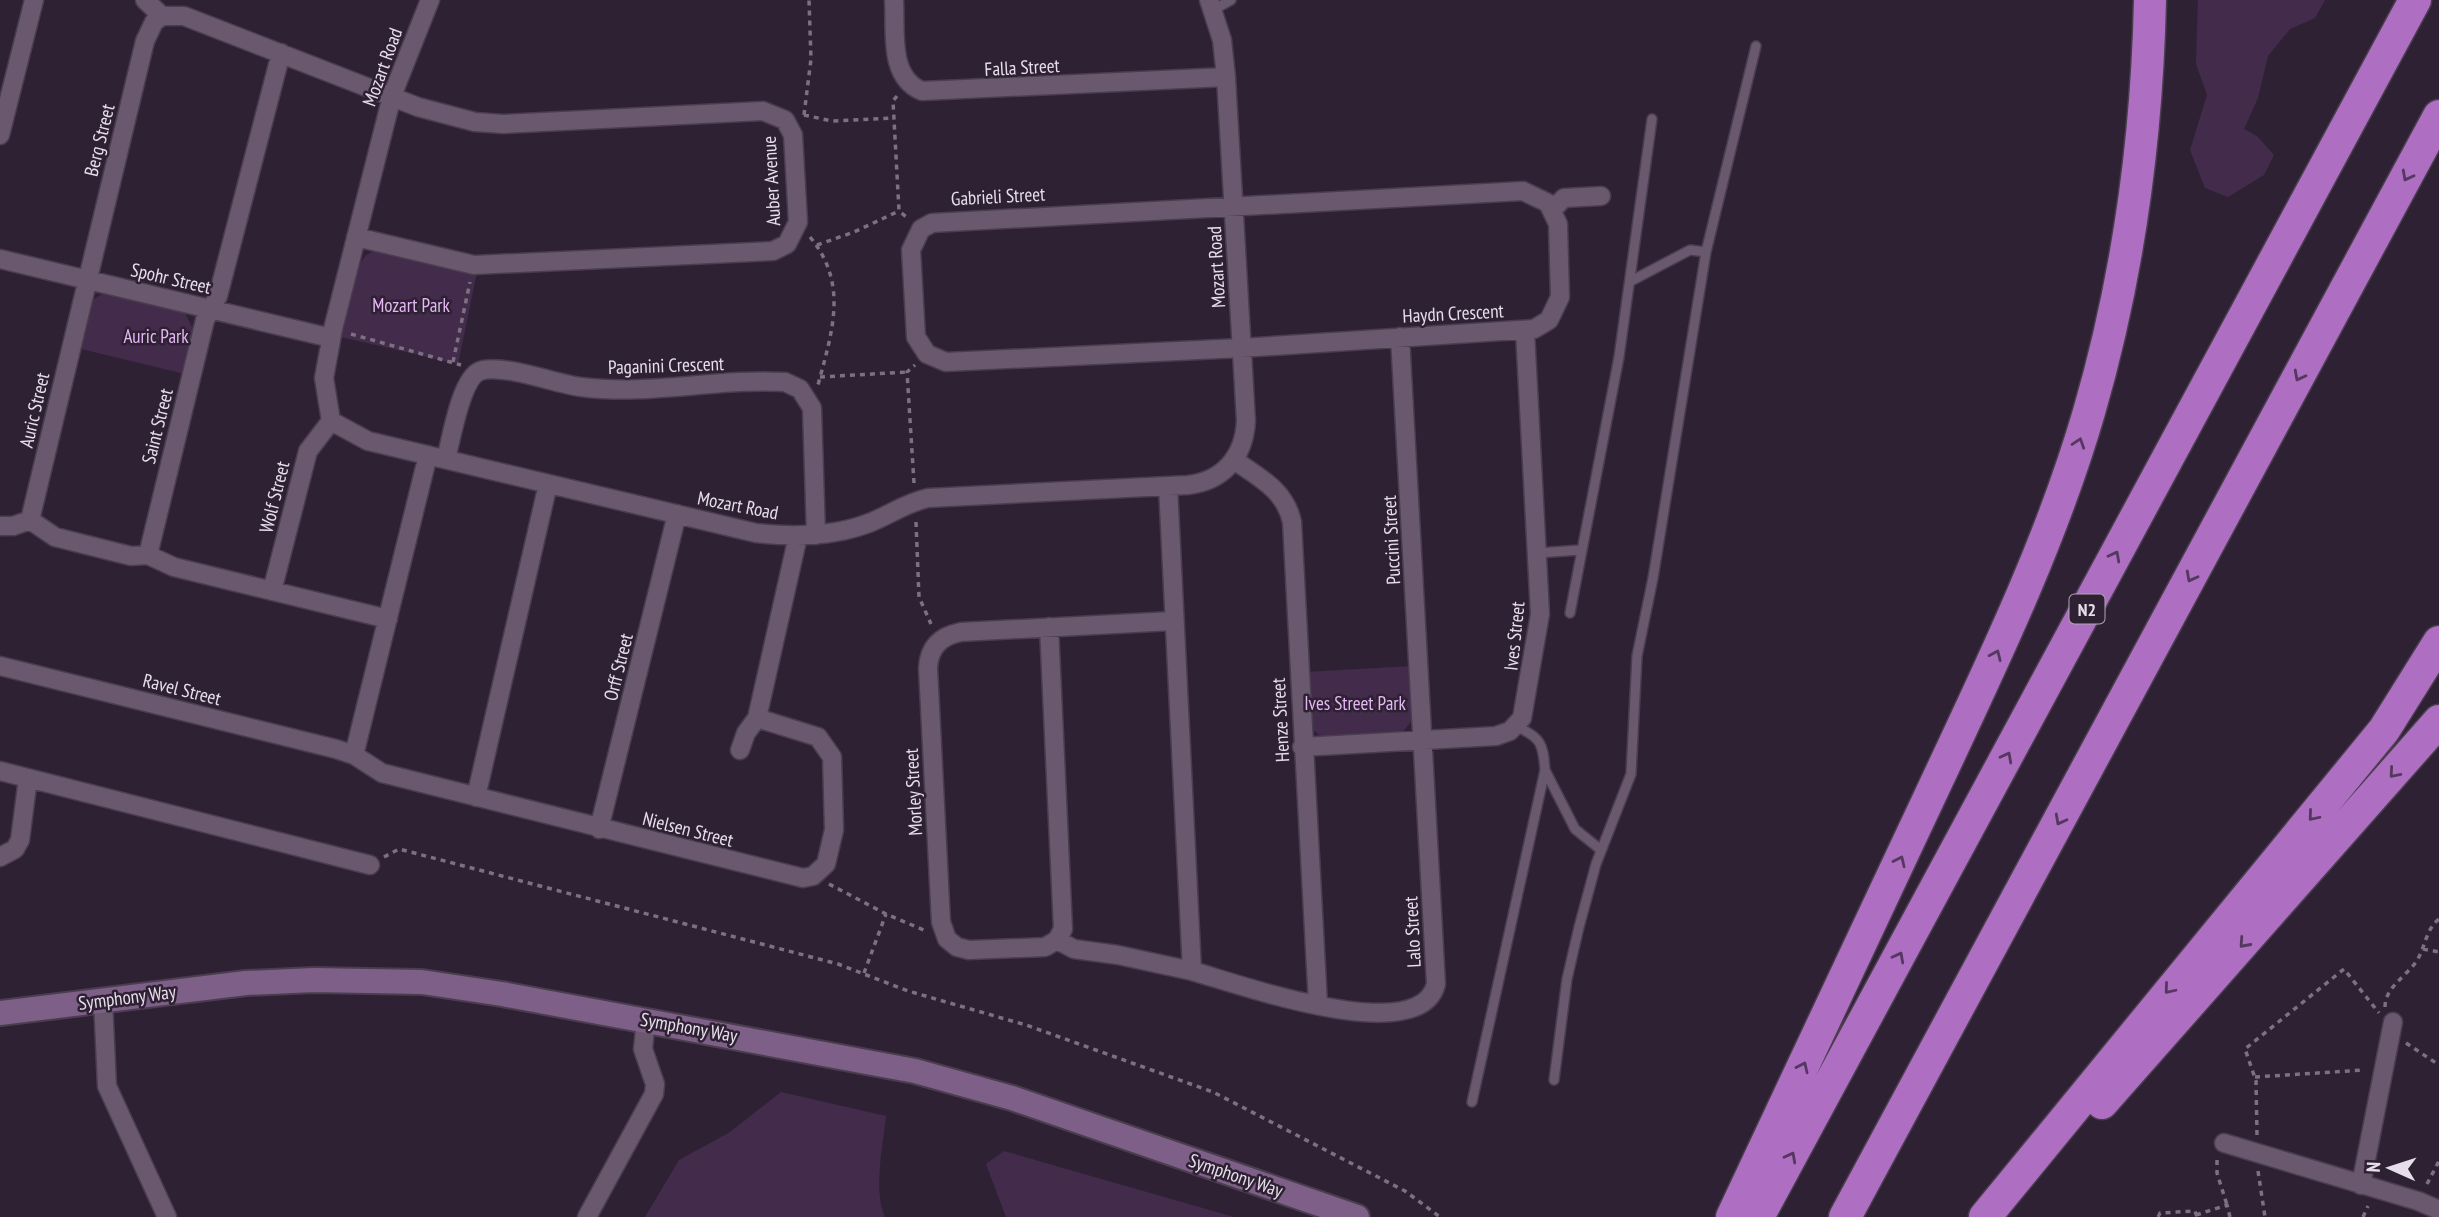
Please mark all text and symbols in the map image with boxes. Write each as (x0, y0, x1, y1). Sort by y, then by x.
street label: Mozart Road (357, 24, 407, 110)
street label: Falla Street (984, 53, 1061, 81)
street label: Berg Street (78, 101, 120, 179)
street label: Auber Avenue (757, 135, 785, 227)
one-way arrow (2401, 169, 2415, 181)
street label: Gabrieli Street (950, 182, 1046, 210)
street label: Mozart Road (1202, 225, 1230, 309)
street label: Spohr Street (129, 257, 214, 299)
park label: Mozart Park (372, 293, 450, 317)
street label: Haydn Crescent (1402, 298, 1505, 328)
park label: Auric Park (123, 324, 189, 348)
street label: Paganini Crescent (608, 351, 725, 379)
street label: Auric Street (14, 369, 54, 450)
one-way arrow (2294, 369, 2307, 381)
street label: Saint Street (136, 385, 178, 466)
one-way arrow (2071, 438, 2086, 450)
street label: Wolf Street (254, 458, 295, 535)
street label: Mozart Road (696, 485, 780, 525)
street label: Puccini Street (1377, 494, 1405, 585)
one-way arrow (2107, 551, 2120, 564)
one-way arrow (2186, 569, 2199, 582)
road number: N2 (2070, 594, 2104, 624)
street label: Ives Street (1498, 599, 1530, 672)
street label: Orff Street (598, 630, 638, 703)
one-way arrow (1988, 650, 2002, 662)
street label: Ravel Street (140, 668, 224, 710)
street label: Henze Street (1266, 677, 1294, 763)
park label: Ives Street Park (1304, 691, 1406, 715)
street label: Morley Street (899, 747, 927, 836)
one-way arrow (1999, 752, 2012, 764)
one-way arrow (2390, 765, 2402, 778)
street label: Nielsen Street (640, 806, 737, 852)
one-way arrow (2309, 808, 2321, 821)
one-way arrow (2055, 813, 2068, 825)
one-way arrow (1891, 856, 1905, 868)
street label: Lalo Street (1398, 895, 1426, 968)
one-way arrow (2239, 935, 2252, 948)
one-way arrow (1891, 952, 1904, 964)
street label: Symphony Way (77, 979, 178, 1015)
one-way arrow (2165, 981, 2178, 994)
street label: Symphony Way (639, 1007, 740, 1047)
one-way arrow (1794, 1062, 1808, 1074)
north arrow (2355, 1133, 2425, 1203)
street label: Symphony Way (1186, 1148, 1287, 1203)
one-way arrow (1782, 1152, 1796, 1164)
text: N (2361, 1161, 2385, 1173)

